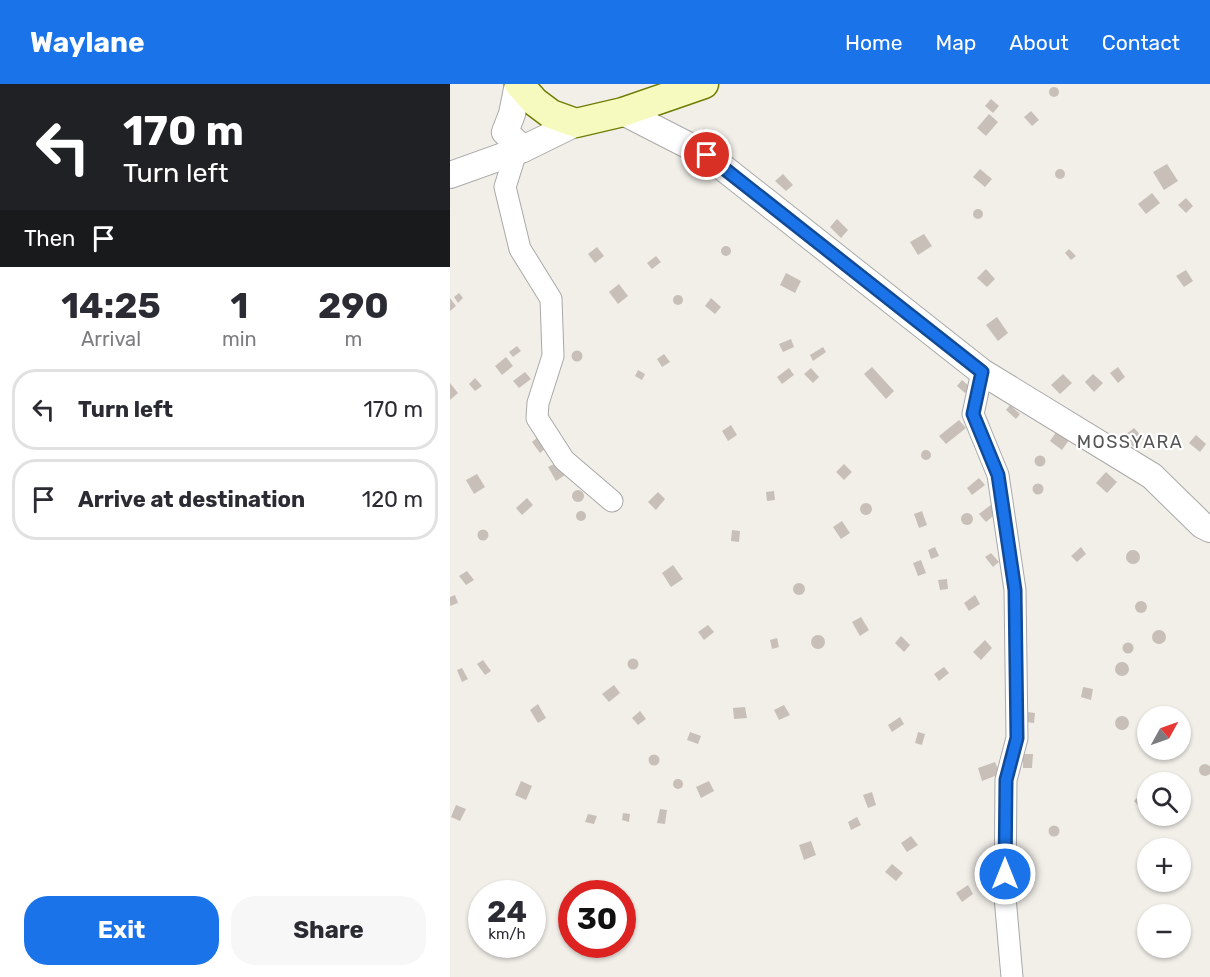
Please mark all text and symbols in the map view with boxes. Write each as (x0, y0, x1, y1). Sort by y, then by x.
text: Waylane (30, 26, 145, 59)
text: Home (845, 30, 902, 55)
text: Map (935, 30, 976, 55)
text: About (1009, 30, 1069, 55)
text: Contact (1102, 30, 1180, 55)
text: 170 m (123, 106, 244, 156)
icon: left (24, 108, 102, 186)
pin (681, 129, 732, 180)
icon: arrive (690, 138, 723, 171)
text: Turn left (123, 157, 228, 189)
icon: arrive (87, 222, 120, 255)
text: Then (24, 225, 75, 252)
text: 14:25 (61, 284, 161, 327)
text: 1 (230, 284, 248, 327)
text: 290 (318, 284, 389, 327)
text: Arrival (81, 327, 141, 351)
text: min (222, 327, 257, 351)
text: m (344, 327, 362, 351)
icon: left (27, 393, 60, 426)
text: Turn left (78, 396, 173, 423)
text: 170 m (363, 396, 423, 423)
district label: MOSSYARA (1077, 431, 1183, 453)
icon: arrive (27, 483, 60, 516)
text: Arrive at destination (78, 486, 305, 513)
text: 120 m (362, 486, 423, 513)
north arrow (1137, 706, 1191, 760)
map controls (1137, 706, 1191, 958)
button: search (1137, 772, 1191, 826)
button: + (1137, 838, 1191, 892)
position arrow (973, 842, 1037, 906)
speed limit sign: 30 (558, 880, 636, 958)
text: 24 (487, 894, 527, 930)
button: Exit (24, 896, 219, 965)
button: Share (231, 896, 426, 965)
button: − (1137, 904, 1191, 958)
text: km/h (488, 925, 526, 943)

